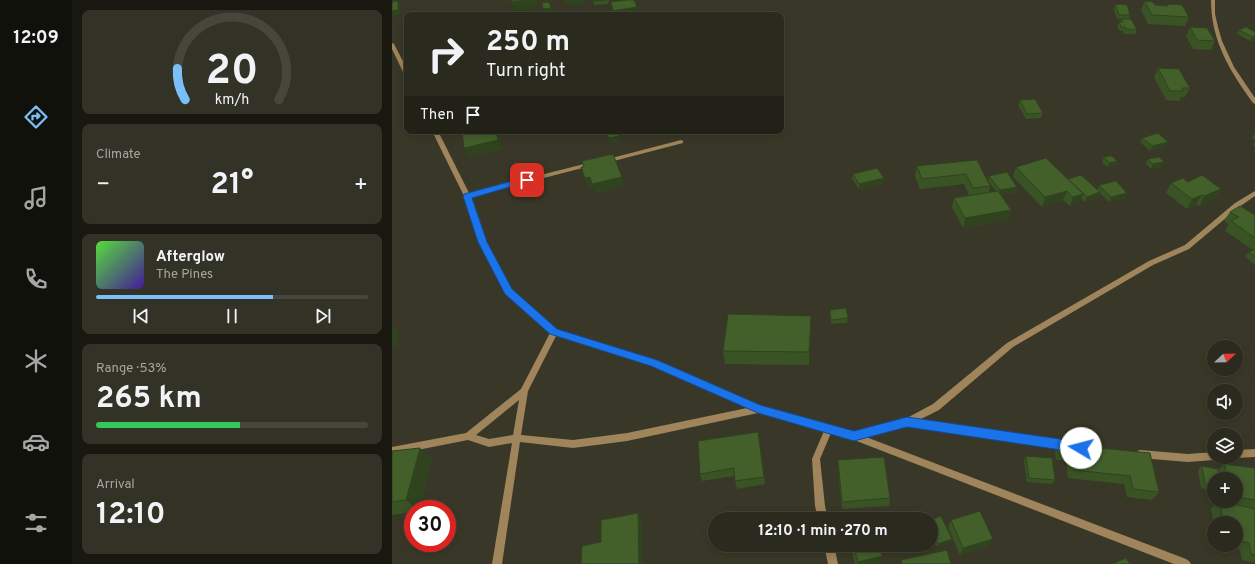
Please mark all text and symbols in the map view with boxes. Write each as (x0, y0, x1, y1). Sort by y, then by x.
text: 250 m (486, 25, 570, 61)
text: 12:09 (13, 27, 59, 50)
icon: right (420, 28, 472, 80)
text: 20 (206, 46, 258, 99)
text: Turn right (486, 60, 566, 83)
text: km/h (215, 91, 249, 109)
icon: directions (22, 103, 50, 131)
icon: arrive (462, 104, 484, 126)
text: Then (420, 106, 454, 125)
text: Climate (96, 147, 141, 163)
pin (510, 163, 544, 197)
text: 21° (211, 167, 253, 204)
icon: arrive (516, 169, 538, 191)
text: − (96, 172, 110, 199)
text: + (354, 172, 368, 199)
icon: music (22, 184, 50, 212)
text: Afterglow (156, 248, 225, 267)
icon: phone (22, 265, 50, 293)
text: The Pines (156, 267, 213, 283)
icon: previous (130, 305, 152, 327)
icon: pause (221, 305, 243, 327)
icon: next (312, 305, 334, 327)
north arrow (1207, 340, 1243, 376)
map controls (1207, 340, 1243, 552)
icon: climate (22, 347, 50, 375)
text: Range · 53% (96, 361, 167, 377)
text: 265 km (96, 381, 202, 418)
button: sound (1207, 384, 1243, 420)
position arrow (1060, 427, 1102, 469)
icon: car (22, 428, 50, 456)
button: layers (1207, 428, 1243, 464)
button: + (1207, 472, 1243, 508)
text: Arrival (96, 477, 135, 493)
text: 12:10 (96, 497, 165, 534)
speed limit sign: 30 (404, 500, 456, 552)
icon: filters (22, 509, 50, 537)
button: − (1207, 516, 1243, 552)
text: 12:10 · 1 min · 270 m (758, 522, 888, 541)

